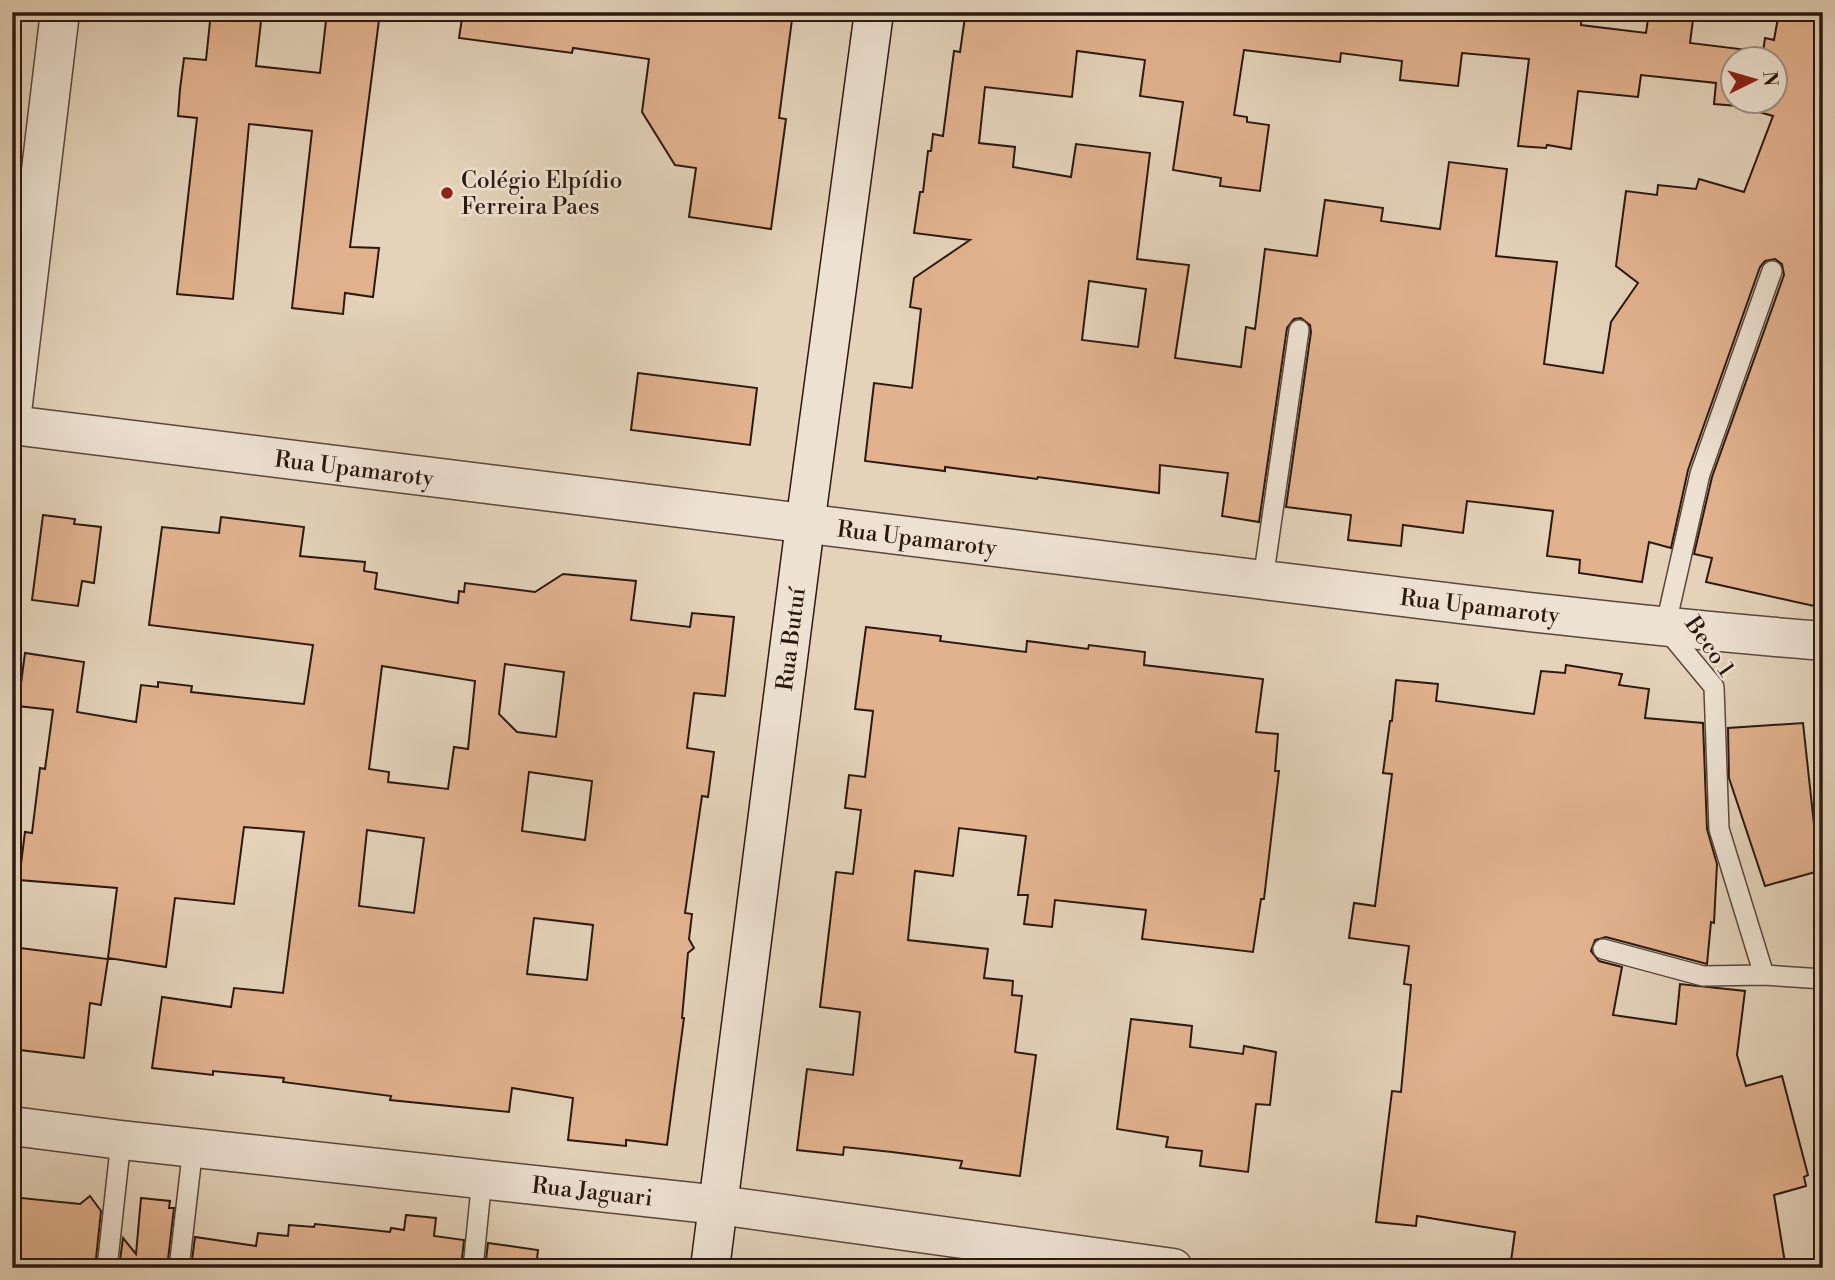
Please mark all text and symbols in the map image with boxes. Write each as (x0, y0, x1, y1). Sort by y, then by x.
north arrow (1720, 46, 1790, 116)
text: N (1757, 70, 1783, 87)
place label: Colégio Elpídio Ferreira Paes (461, 167, 622, 221)
marker: Colégio Elpídio Ferreira Paes (439, 185, 455, 201)
street label: Rua Upamaroty (273, 445, 436, 493)
street label: Rua Upamaroty (835, 515, 999, 563)
street label: Rua Upamaroty (1398, 584, 1562, 630)
street label: Rua Butuí (771, 585, 812, 692)
street label: Beco 1 (1678, 610, 1740, 682)
street label: Rua Jaguari (530, 1172, 654, 1213)

